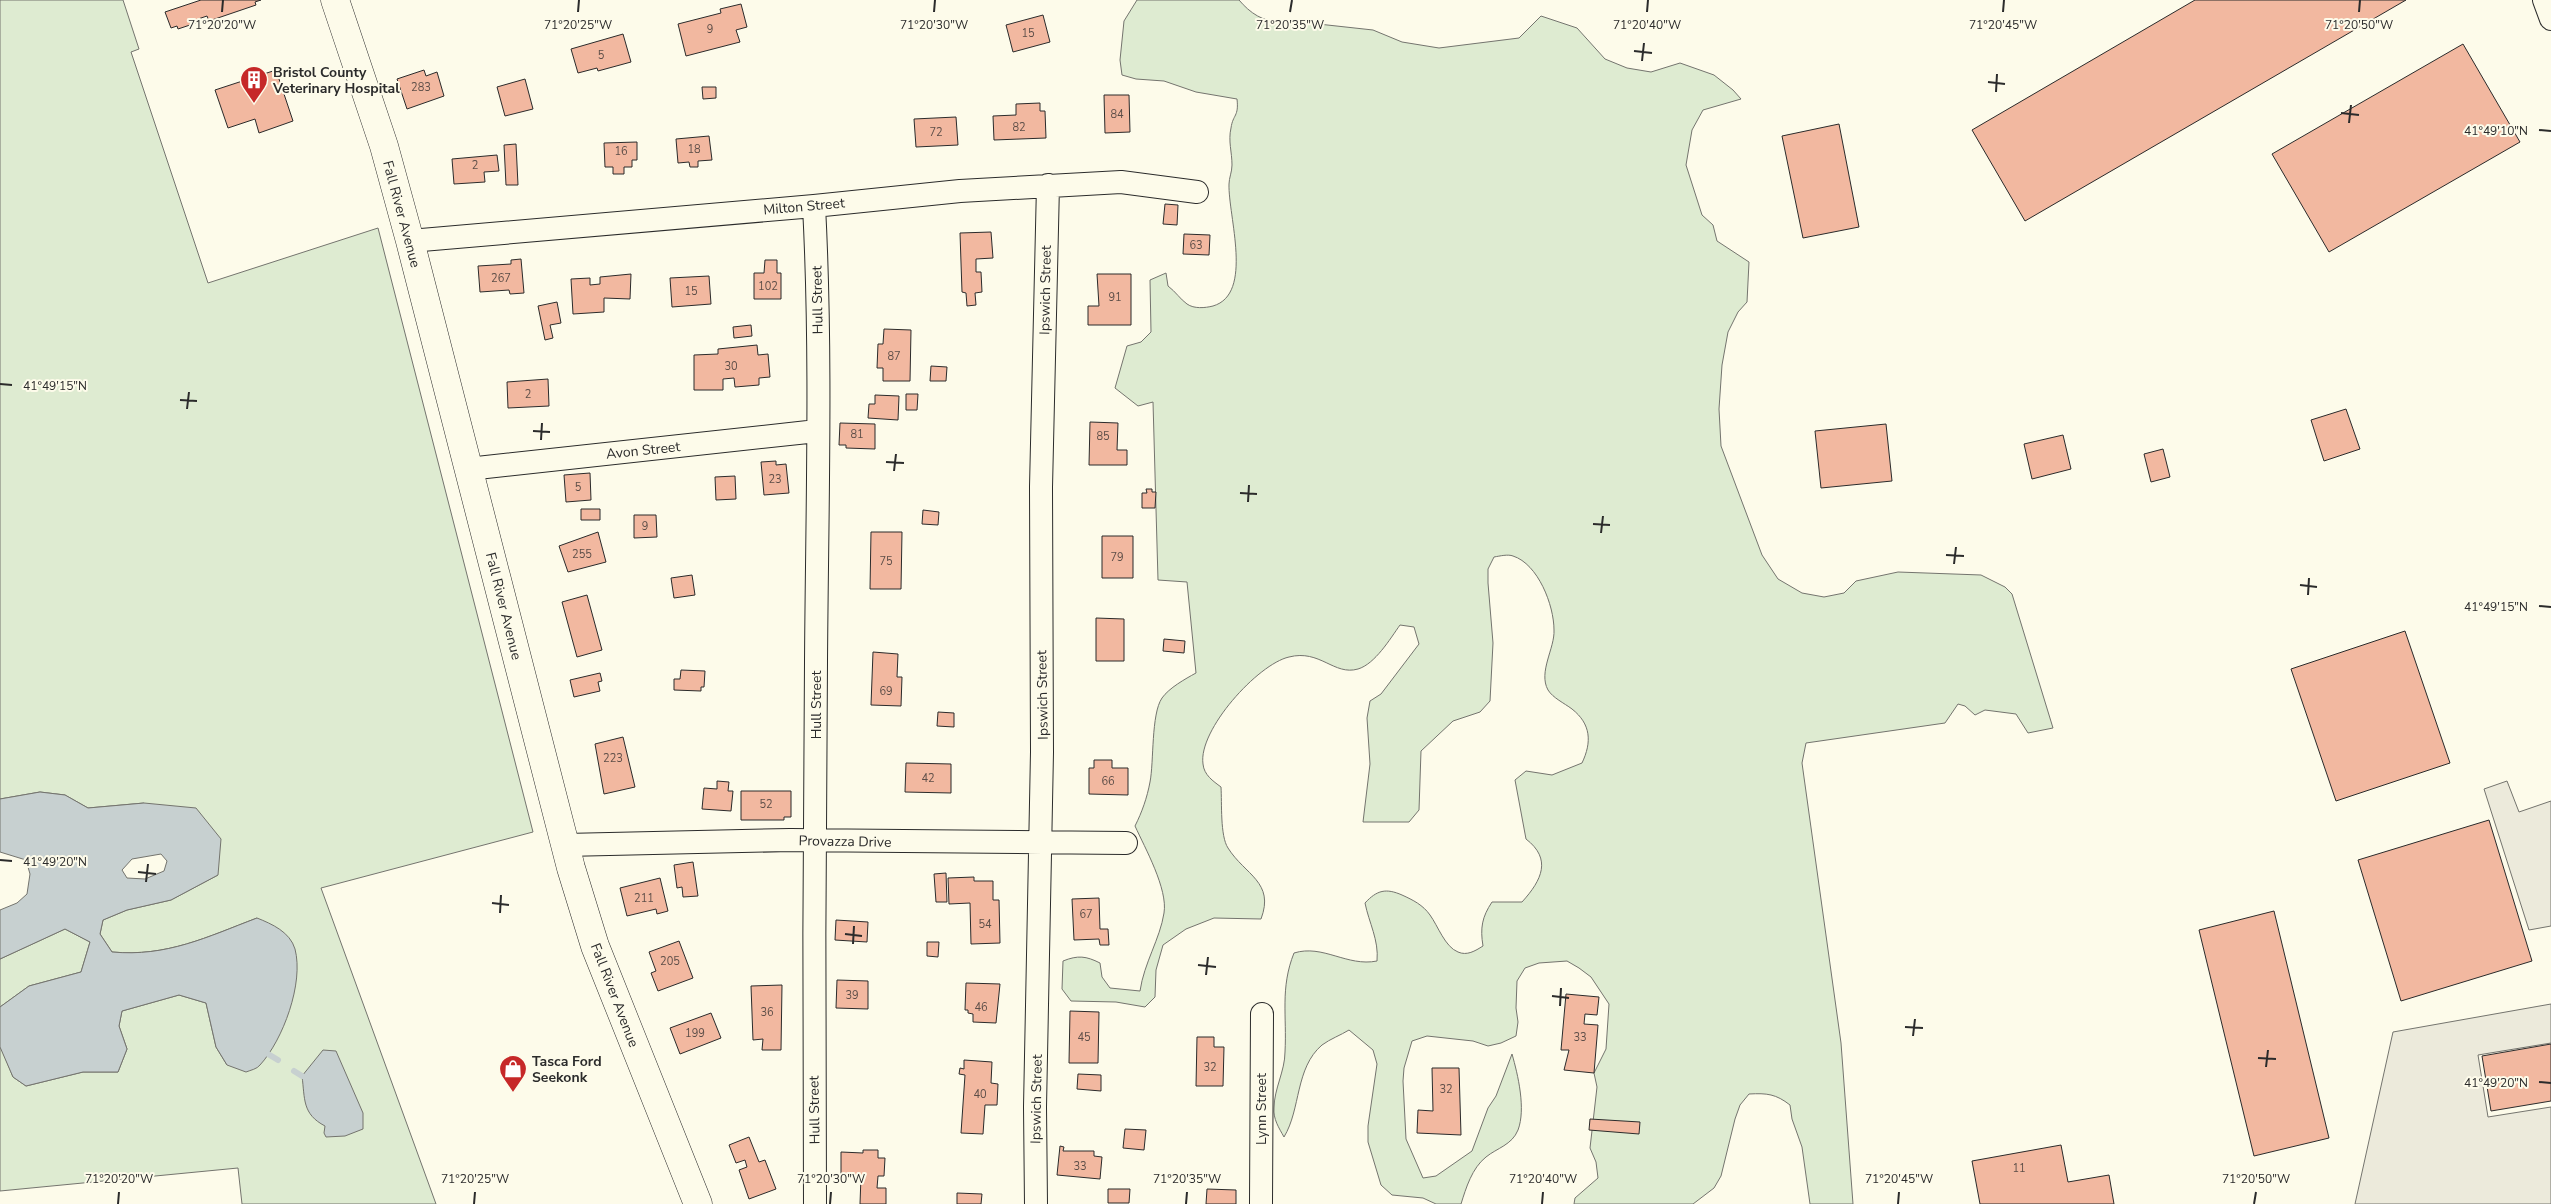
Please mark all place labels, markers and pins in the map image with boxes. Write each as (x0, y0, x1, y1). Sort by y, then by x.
place label: Bristol County Veterinary Hospital (272, 63, 400, 98)
building icon: Bristol County Veterinary Hospital (239, 65, 269, 104)
place label: Tasca Ford Seekonk (532, 1052, 602, 1087)
shop icon: Tasca Ford Seekonk (498, 1054, 528, 1093)

